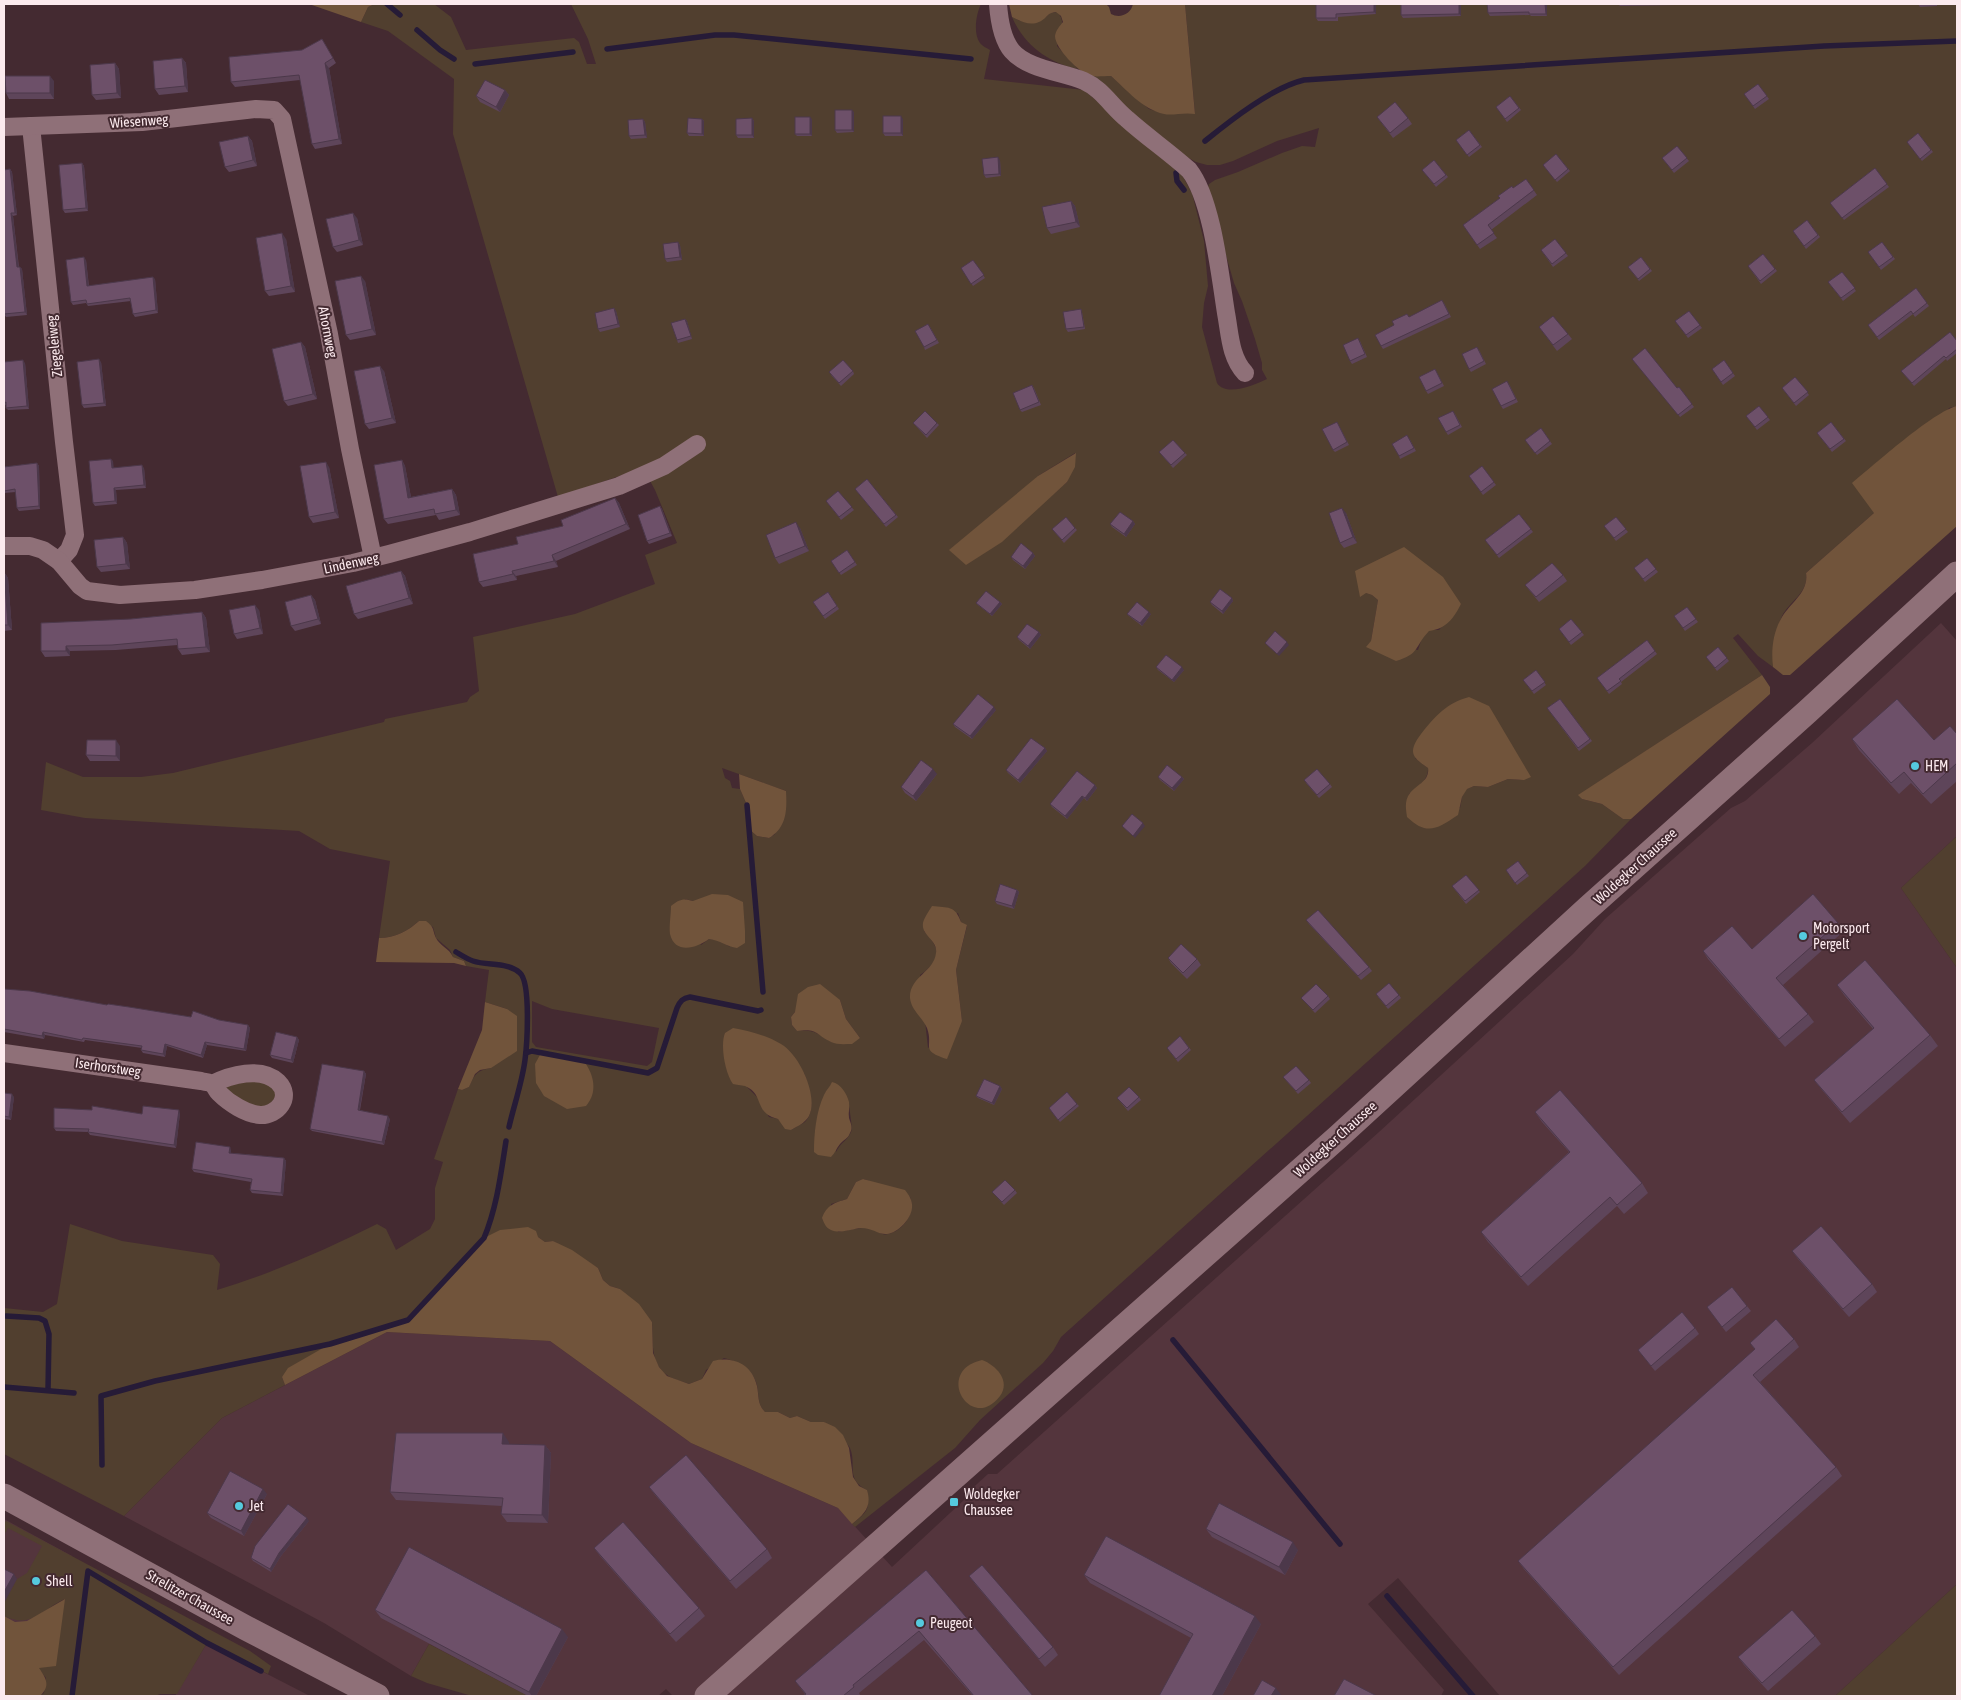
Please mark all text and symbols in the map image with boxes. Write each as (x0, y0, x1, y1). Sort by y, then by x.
street label: Wiesenweg (109, 111, 169, 131)
street label: Ahornweg (315, 305, 341, 359)
street label: Ziegeleiweg (43, 314, 65, 378)
street label: Lindenweg (322, 549, 380, 577)
place label: HEM (1925, 758, 1948, 774)
marker: HEM (1909, 760, 1921, 772)
street label: Woldegker Chaussee (1590, 825, 1680, 907)
place label: Motorsport Pergelt (1813, 920, 1870, 952)
marker: Motorsport Pergelt (1797, 930, 1809, 942)
street label: Iserhorstweg (74, 1054, 142, 1080)
street label: Woldegker Chaussee (1290, 1098, 1380, 1180)
place label: Woldegker Chaussee (964, 1486, 1020, 1518)
marker: Woldegker Chaussee (948, 1496, 960, 1508)
place label: Jet (249, 1498, 264, 1514)
marker: Jet (233, 1500, 245, 1512)
street label: Strelitzer Chaussee (143, 1566, 237, 1628)
place label: Shell (46, 1573, 73, 1589)
marker: Shell (30, 1575, 42, 1587)
place label: Peugeot (930, 1615, 972, 1631)
marker: Peugeot (914, 1617, 926, 1629)

